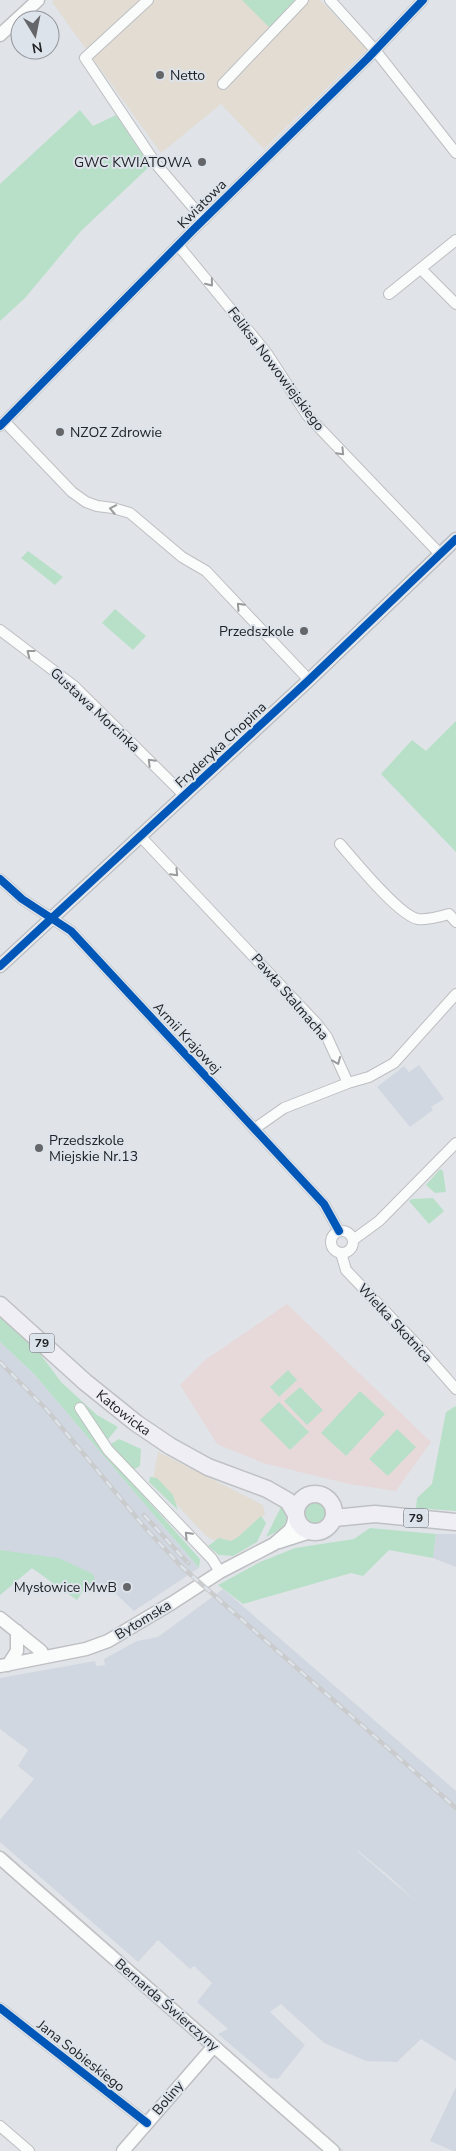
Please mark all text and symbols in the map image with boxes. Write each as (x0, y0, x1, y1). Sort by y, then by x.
north arrow (10, 10, 60, 60)
text: N (30, 37, 44, 58)
place label: Netto (170, 66, 205, 85)
marker: Netto (154, 69, 166, 81)
place label: GWC KWIATOWA (74, 153, 192, 172)
marker: GWC KWIATOWA (196, 156, 208, 168)
street label: Kwiatowa (173, 175, 231, 233)
one-way arrow (204, 277, 213, 286)
street label: Feliksa Nowowiejskiego (223, 303, 329, 435)
place label: NZOZ Zdrowie (70, 423, 162, 442)
marker: NZOZ Zdrowie (54, 426, 66, 438)
one-way arrow (335, 446, 344, 455)
one-way arrow (109, 504, 118, 514)
one-way arrow (237, 603, 246, 612)
place label: Przedszkole (219, 622, 294, 641)
marker: Przedszkole (298, 625, 310, 637)
one-way arrow (26, 650, 36, 659)
street label: Gustawa Morcinka (46, 663, 144, 757)
street label: Fryderyka Chopina (171, 698, 271, 792)
one-way arrow (148, 758, 157, 767)
one-way arrow (169, 867, 178, 876)
street label: Pawła Stalmacha (247, 950, 333, 1044)
street label: Armii Krajowej (149, 998, 225, 1078)
one-way arrow (332, 1056, 342, 1064)
place label: Przedszkole Miejskie Nr.13 (49, 1131, 138, 1166)
marker: Przedszkole Miejskie Nr.13 (33, 1142, 45, 1154)
street label: Wielka Skotnica (354, 1279, 436, 1367)
road number: 79 (30, 1334, 54, 1352)
street label: Katowicka (92, 1385, 155, 1440)
road number: 79 (404, 1509, 428, 1528)
one-way arrow (185, 1532, 194, 1541)
place label: Mysłowice MwB (14, 1578, 117, 1597)
marker: Mysłowice MwB (121, 1581, 133, 1593)
street label: Bytomska (111, 1596, 175, 1644)
street label: Bernarda Świerczyny (111, 1954, 224, 2056)
street label: Jana Sobieskiego (32, 2015, 129, 2096)
street label: Boliny (148, 2076, 189, 2119)

